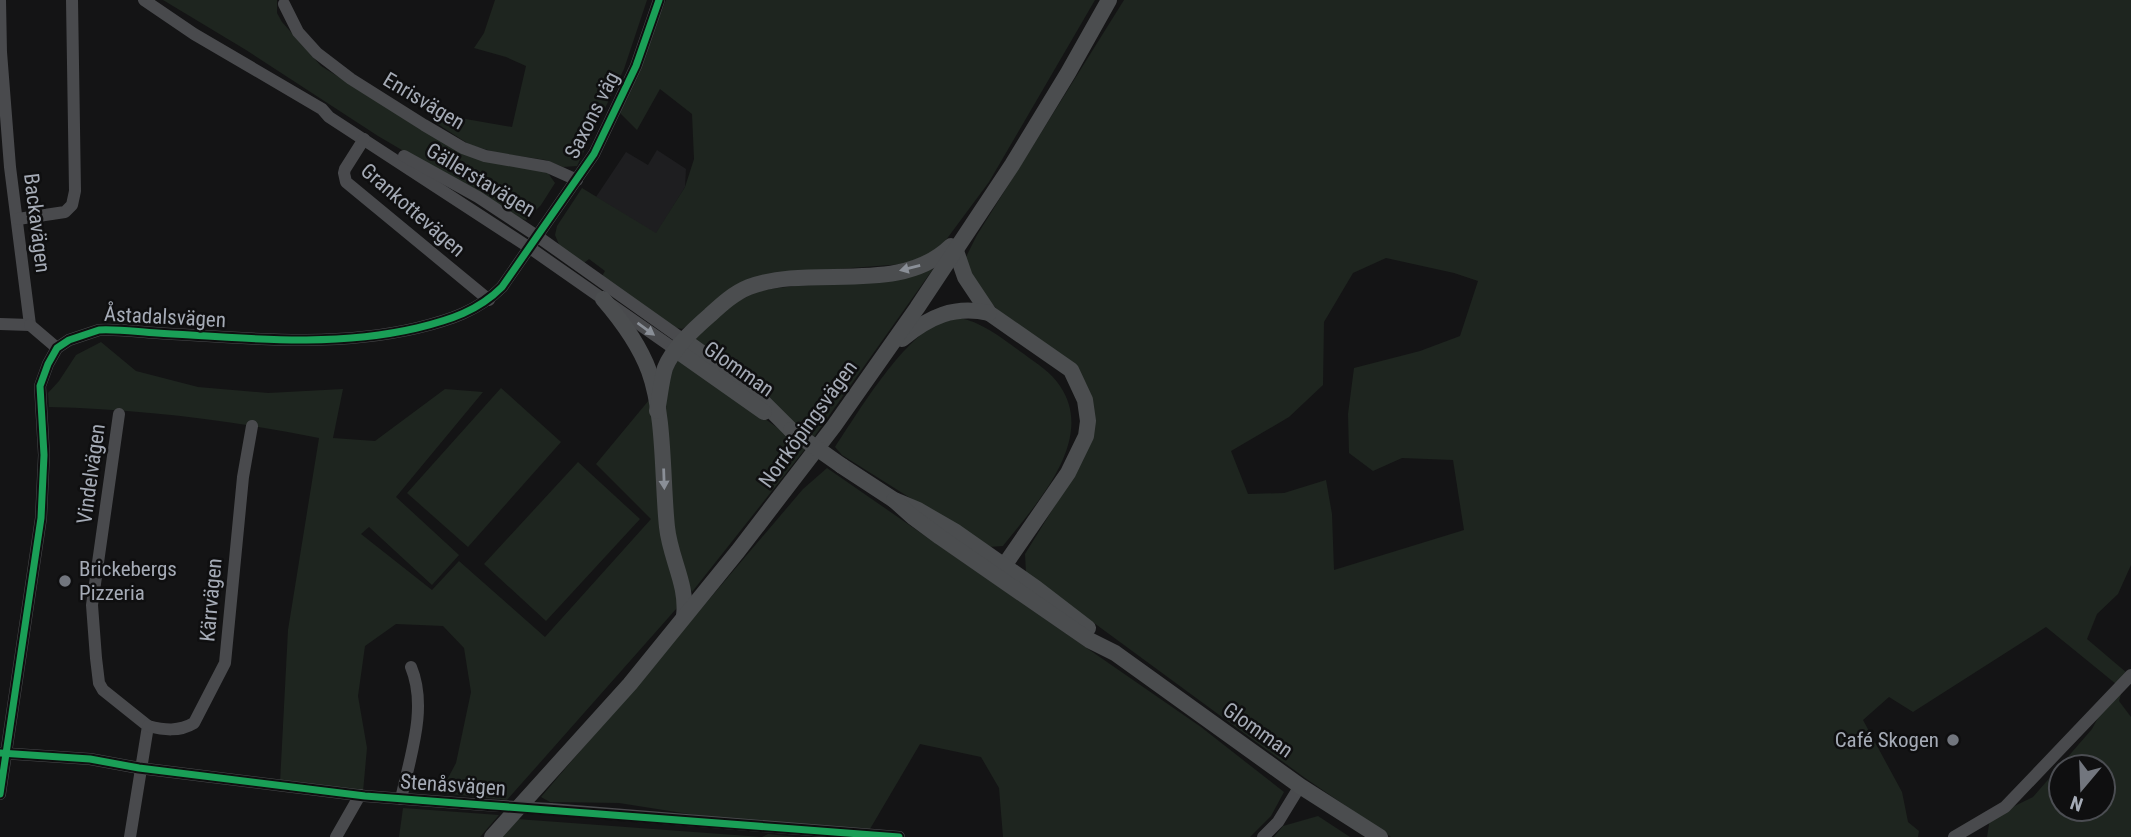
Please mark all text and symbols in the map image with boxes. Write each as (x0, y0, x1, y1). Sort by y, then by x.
street label: Enrisvägen (379, 67, 469, 135)
street label: Saxons väg (560, 68, 624, 162)
street label: Gällerstavägen (422, 138, 540, 222)
street label: Grankottevägen (356, 158, 470, 262)
street label: Backavägen (19, 172, 55, 274)
one-way arrow (899, 263, 921, 274)
street label: Åstadalsvägen (103, 302, 227, 332)
one-way arrow (637, 322, 655, 336)
street label: Glomman (700, 336, 778, 402)
street label: Norrköpingsvägen (754, 356, 862, 492)
street label: Vindelvägen (72, 422, 110, 526)
one-way arrow (659, 468, 670, 490)
place label: Brickebergs Pizzeria (79, 557, 177, 605)
street label: Kärrvägen (195, 557, 227, 643)
marker: Brickebergs Pizzeria (57, 573, 73, 589)
street label: Glomman (1219, 697, 1297, 763)
place label: Café Skogen (1835, 728, 1939, 752)
marker: Café Skogen (1945, 732, 1961, 748)
north arrow (2047, 753, 2117, 823)
street label: Stenåsvägen (399, 769, 507, 801)
text: N (2067, 791, 2086, 816)

